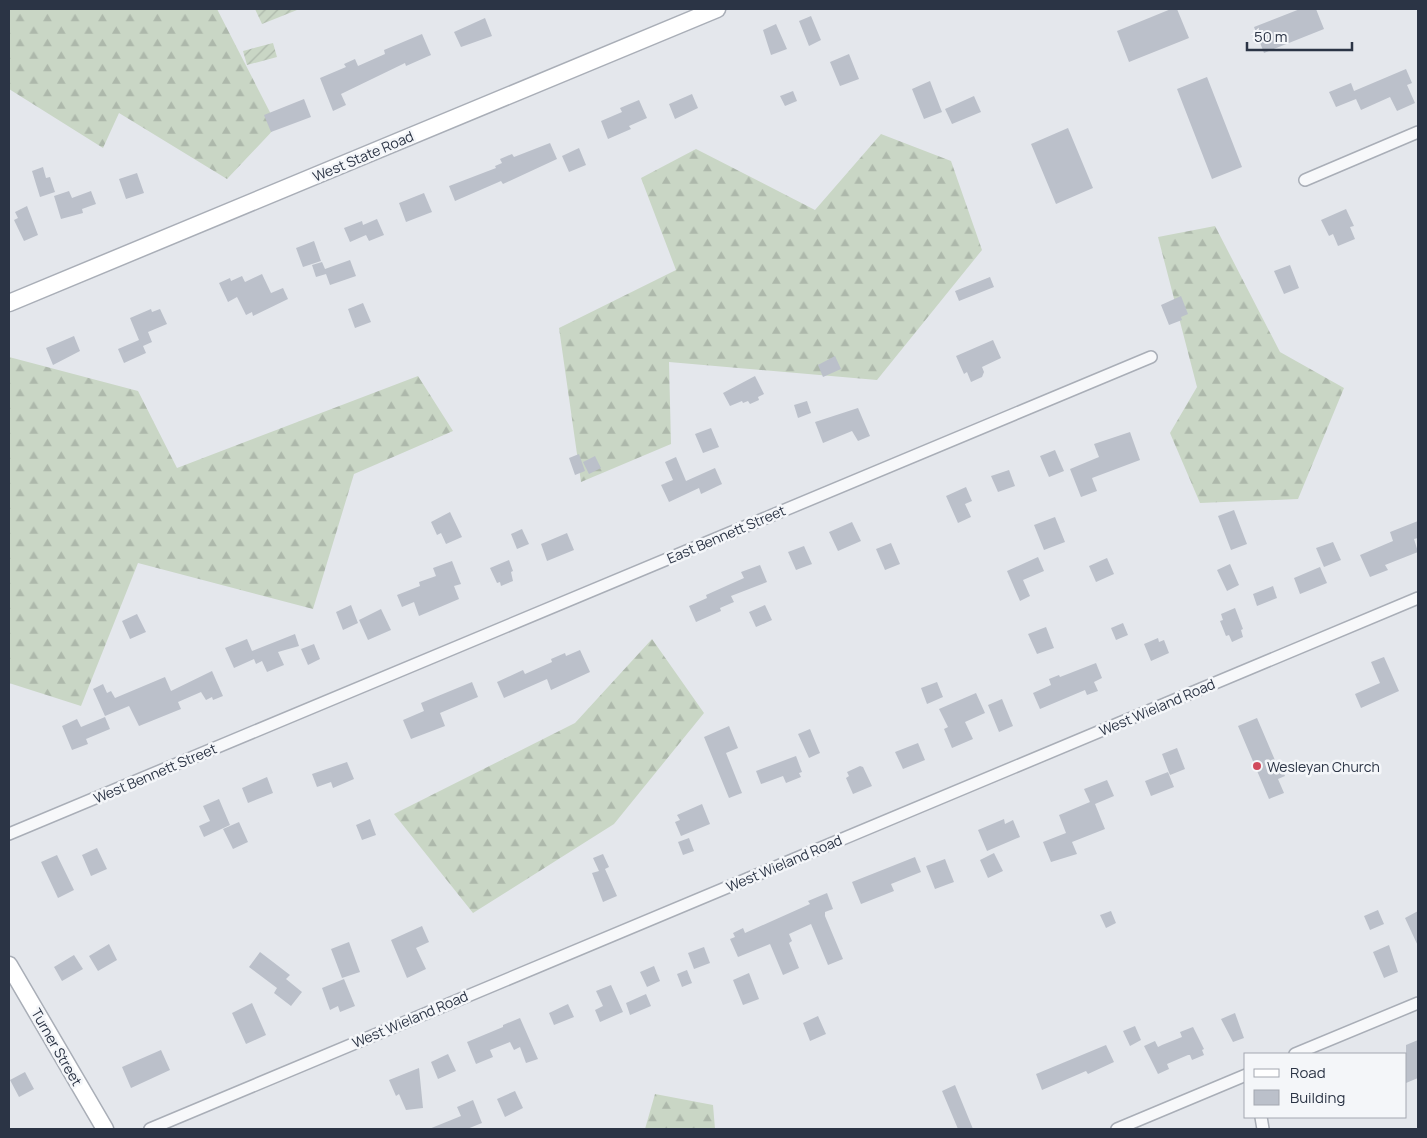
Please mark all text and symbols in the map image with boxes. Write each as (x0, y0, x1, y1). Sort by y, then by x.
scale bar (1247, 20, 1352, 52)
text: 50 m (1254, 26, 1288, 47)
street label: West State Road (310, 126, 416, 186)
street label: East Bennett Street (664, 500, 789, 568)
street label: West Wieland Road (1096, 674, 1218, 740)
street label: West Bennett Street (91, 738, 220, 807)
place label: Wesleyan Church (1267, 757, 1380, 776)
marker: Wesleyan Church (1251, 760, 1263, 772)
street label: West Wieland Road (723, 830, 845, 896)
street label: West Wieland Road (349, 986, 471, 1052)
street label: Turner Street (27, 1005, 87, 1090)
legend (1244, 1053, 1407, 1118)
text: Road (1290, 1062, 1326, 1083)
text: Building (1290, 1087, 1345, 1108)

